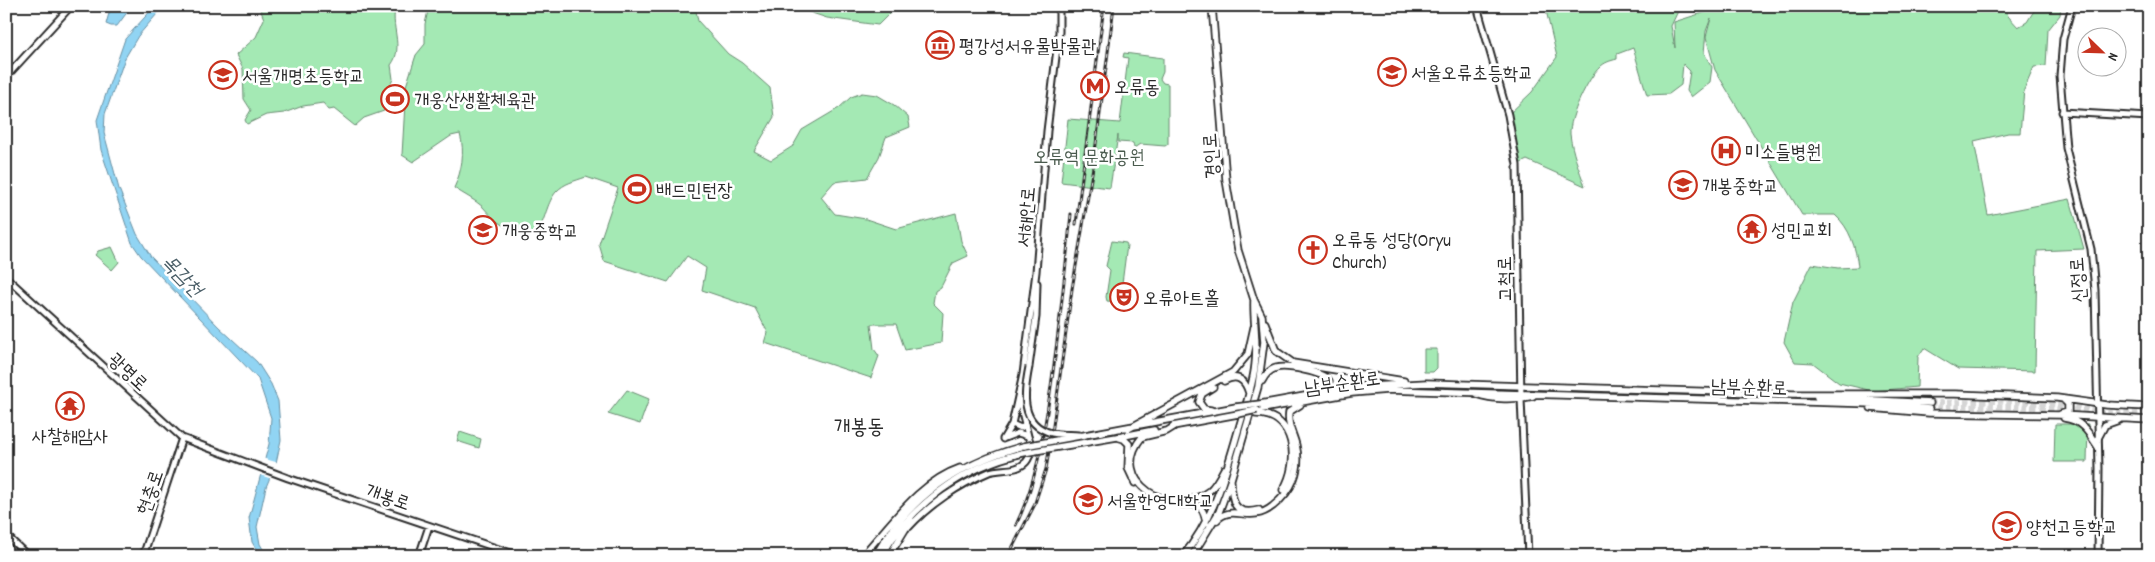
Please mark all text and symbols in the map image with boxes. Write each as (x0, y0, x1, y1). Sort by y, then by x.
north arrow (2078, 28, 2128, 78)
museum icon: 평강성서유물박물관 (925, 30, 955, 60)
place label: 평강성서유물박물관 (959, 35, 1097, 62)
text: N (2102, 49, 2123, 63)
school or university icon: 서울오류초등학교 (1377, 57, 1407, 87)
school or university icon: 서울개명초등학교 (208, 60, 238, 90)
place label: 서울오류초등학교 (1411, 62, 1533, 89)
place label: 서울개명초등학교 (242, 65, 364, 92)
metro station icon: 오류동 (1080, 71, 1110, 101)
place label: 오류동 (1114, 76, 1160, 103)
sports icon: 개웅산생활체육관 (380, 84, 410, 114)
place label: 개웅산생활체육관 (414, 89, 536, 116)
street label: 경인로 (1198, 132, 1229, 180)
hospital icon: 미소들병원 (1711, 136, 1741, 166)
place label: 미소들병원 (1745, 141, 1821, 168)
park label: 오류역 문화공원 (1033, 146, 1145, 173)
school or university icon: 개봉중학교 (1668, 170, 1698, 200)
sports icon: 배드민턴장 (622, 174, 652, 204)
place label: 개봉중학교 (1702, 175, 1778, 202)
place label: 배드민턴장 (656, 179, 732, 206)
street label: 서해안로 (1012, 186, 1045, 249)
temple icon: 성민교회 (1737, 214, 1767, 244)
school or university icon: 개웅중학교 (468, 215, 498, 245)
place label: 성민교회 (1771, 219, 1832, 246)
place label: 개웅중학교 (502, 220, 578, 247)
place label: 오류동 성당(Oryu Church) (1332, 229, 1451, 278)
church icon: 오류동 성당(Oryu Church) (1298, 235, 1328, 265)
water label: 목감천 (154, 250, 209, 306)
street label: 고척로 (1494, 256, 1521, 302)
street label: 신정로 (2065, 256, 2096, 304)
theatre icon: 오류아트홀 (1109, 282, 1139, 312)
place label: 오류아트홀 (1143, 287, 1219, 314)
street label: 광명로 (101, 348, 153, 399)
street label: 남부순환로 (1303, 367, 1382, 404)
street label: 남부순환로 (1710, 375, 1788, 404)
temple icon: 사찰해암사 (55, 391, 85, 421)
district label: 개봉동 (834, 414, 884, 444)
place label: 사찰해암사 (32, 425, 108, 452)
street label: 현충로 (132, 467, 173, 519)
street label: 개봉로 (361, 479, 413, 520)
school or university icon: 서울한영대학교 (1073, 485, 1103, 515)
place label: 서울한영대학교 (1107, 490, 1214, 517)
school or university icon: 양천고등학교 (1992, 511, 2022, 541)
place label: 양천고등학교 (2026, 516, 2118, 543)

